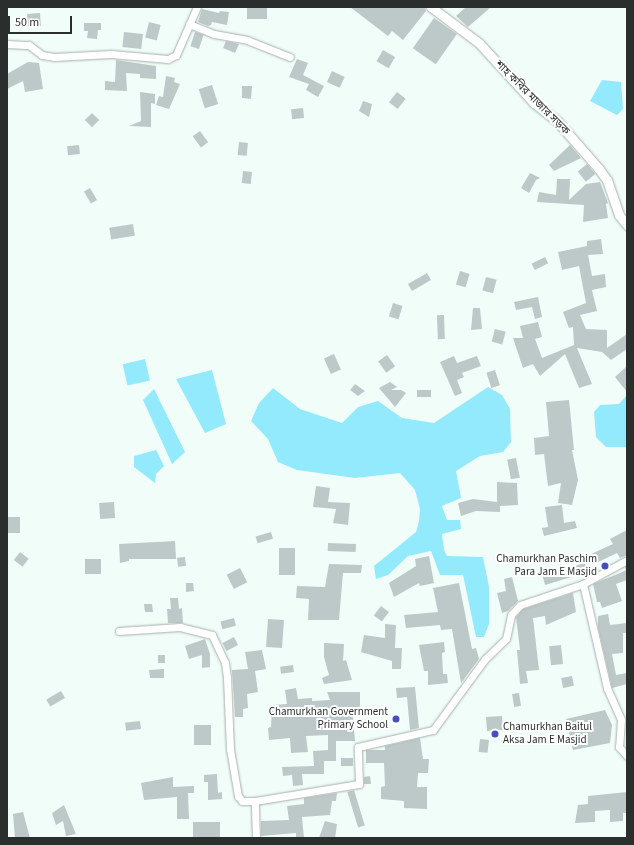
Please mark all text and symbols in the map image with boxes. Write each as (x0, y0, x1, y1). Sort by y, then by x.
scale bar (10, 8, 74, 34)
text: 50 m (15, 14, 39, 31)
street label: শাহ কবির মাজার সড়ক (492, 58, 572, 138)
place label: Chamurkhan Paschim Para Jam E Masjid (496, 553, 597, 579)
marker: Chamurkhan Paschim Para Jam E Masjid (600, 561, 610, 571)
place label: Chamurkhan Government Primary School (269, 706, 388, 732)
marker: Chamurkhan Government Primary School (391, 714, 401, 724)
place label: Chamurkhan Baitul Aksa Jam E Masjid (503, 721, 592, 747)
marker: Chamurkhan Baitul Aksa Jam E Masjid (490, 729, 500, 739)

